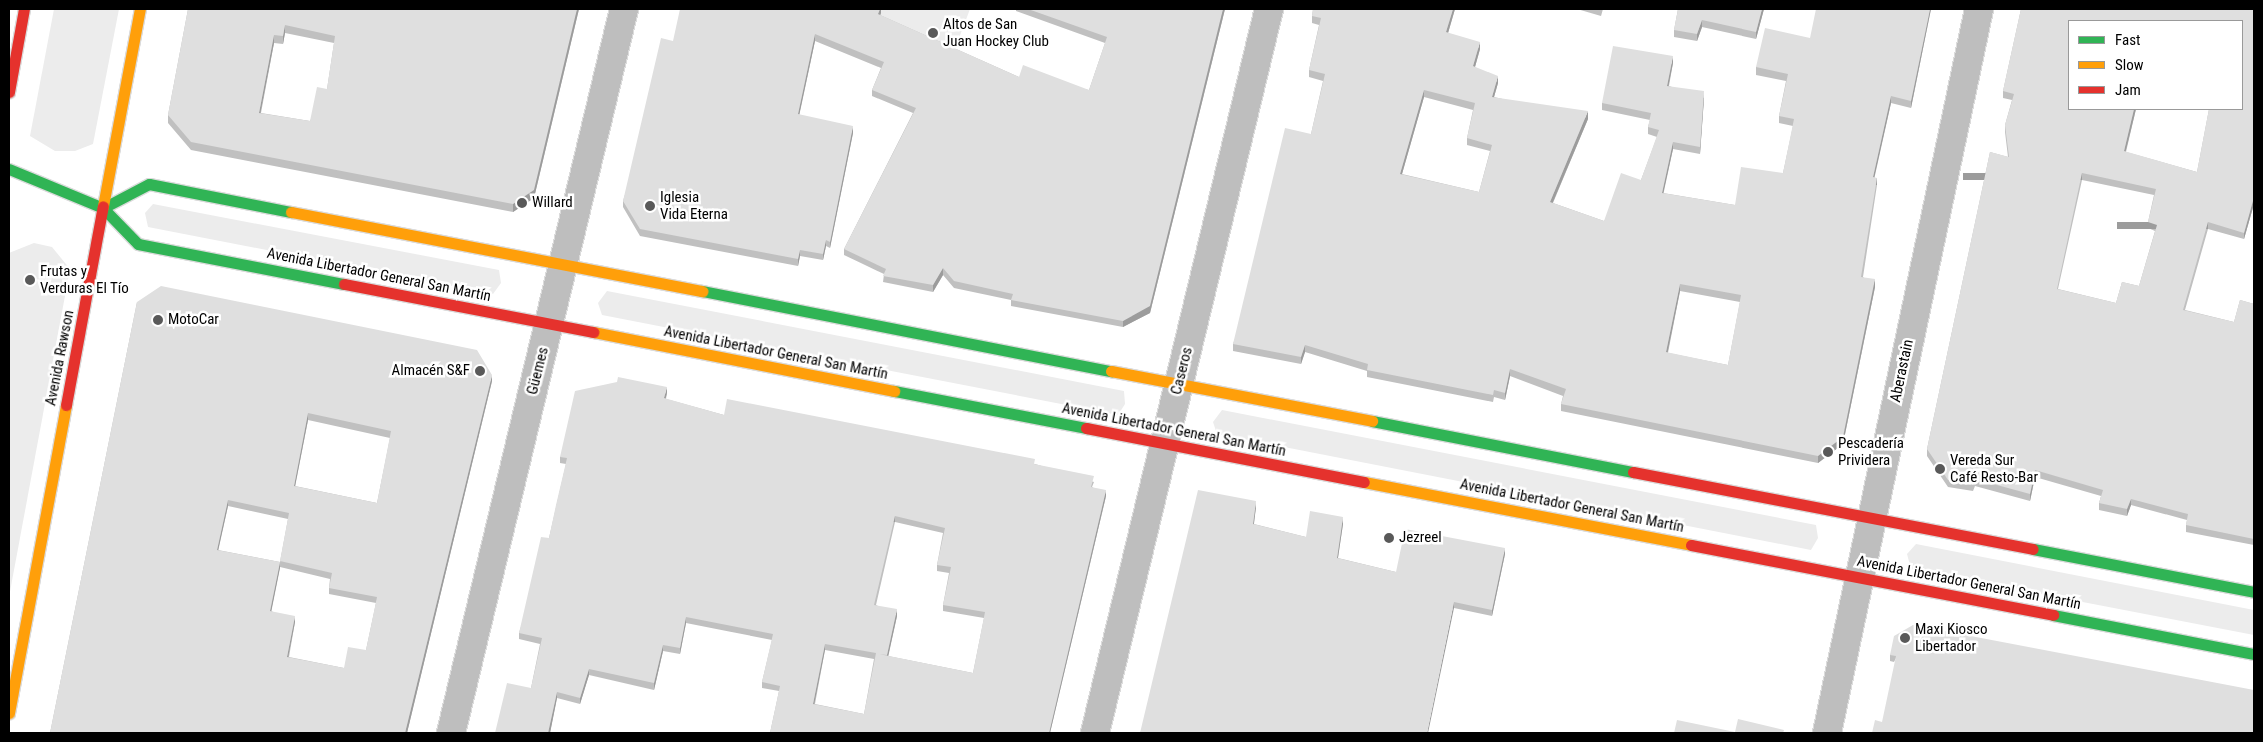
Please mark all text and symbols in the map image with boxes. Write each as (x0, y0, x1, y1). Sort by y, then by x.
place label: Altos de San Juan Hockey Club (943, 15, 1049, 50)
legend (2068, 20, 2243, 110)
marker: Altos de San Juan Hockey Club (927, 27, 939, 39)
text: Fast (2115, 31, 2140, 49)
text: Slow (2115, 56, 2144, 74)
text: Jam (2115, 81, 2141, 99)
place label: Iglesia Vida Eterna (660, 188, 728, 223)
place label: Willard (532, 194, 573, 212)
marker: Willard (516, 197, 528, 209)
marker: Iglesia Vida Eterna (644, 200, 656, 212)
street label: Avenida Libertador General San Martín (265, 244, 493, 306)
place label: Frutas y Verduras El Tío (40, 262, 129, 297)
marker: Frutas y Verduras El Tío (24, 274, 36, 286)
street label: Avenida Rawson (42, 309, 78, 407)
place label: MotoCar (168, 311, 219, 329)
marker: MotoCar (152, 314, 164, 326)
street label: Avenida Libertador General San Martín (662, 322, 890, 384)
street label: Aberastain (1887, 338, 1917, 404)
street label: Güemes (523, 345, 553, 397)
street label: Caseros (1167, 345, 1197, 397)
place label: Almacén S&F (392, 362, 470, 380)
marker: Almacén S&F (474, 365, 486, 377)
street label: Avenida Libertador General San Martín (1060, 399, 1288, 461)
place label: Pescadería Prividera (1838, 434, 1904, 469)
marker: Pescadería Prividera (1822, 446, 1834, 458)
place label: Vereda Sur Café Resto-Bar (1950, 451, 2038, 486)
marker: Vereda Sur Café Resto-Bar (1934, 463, 1946, 475)
street label: Avenida Libertador General San Martín (1458, 475, 1686, 537)
place label: Jezreel (1399, 529, 1442, 547)
marker: Jezreel (1383, 532, 1395, 544)
street label: Avenida Libertador General San Martín (1855, 552, 2083, 614)
place label: Maxi Kiosco Libertador (1915, 620, 1987, 655)
marker: Maxi Kiosco Libertador (1899, 632, 1911, 644)

